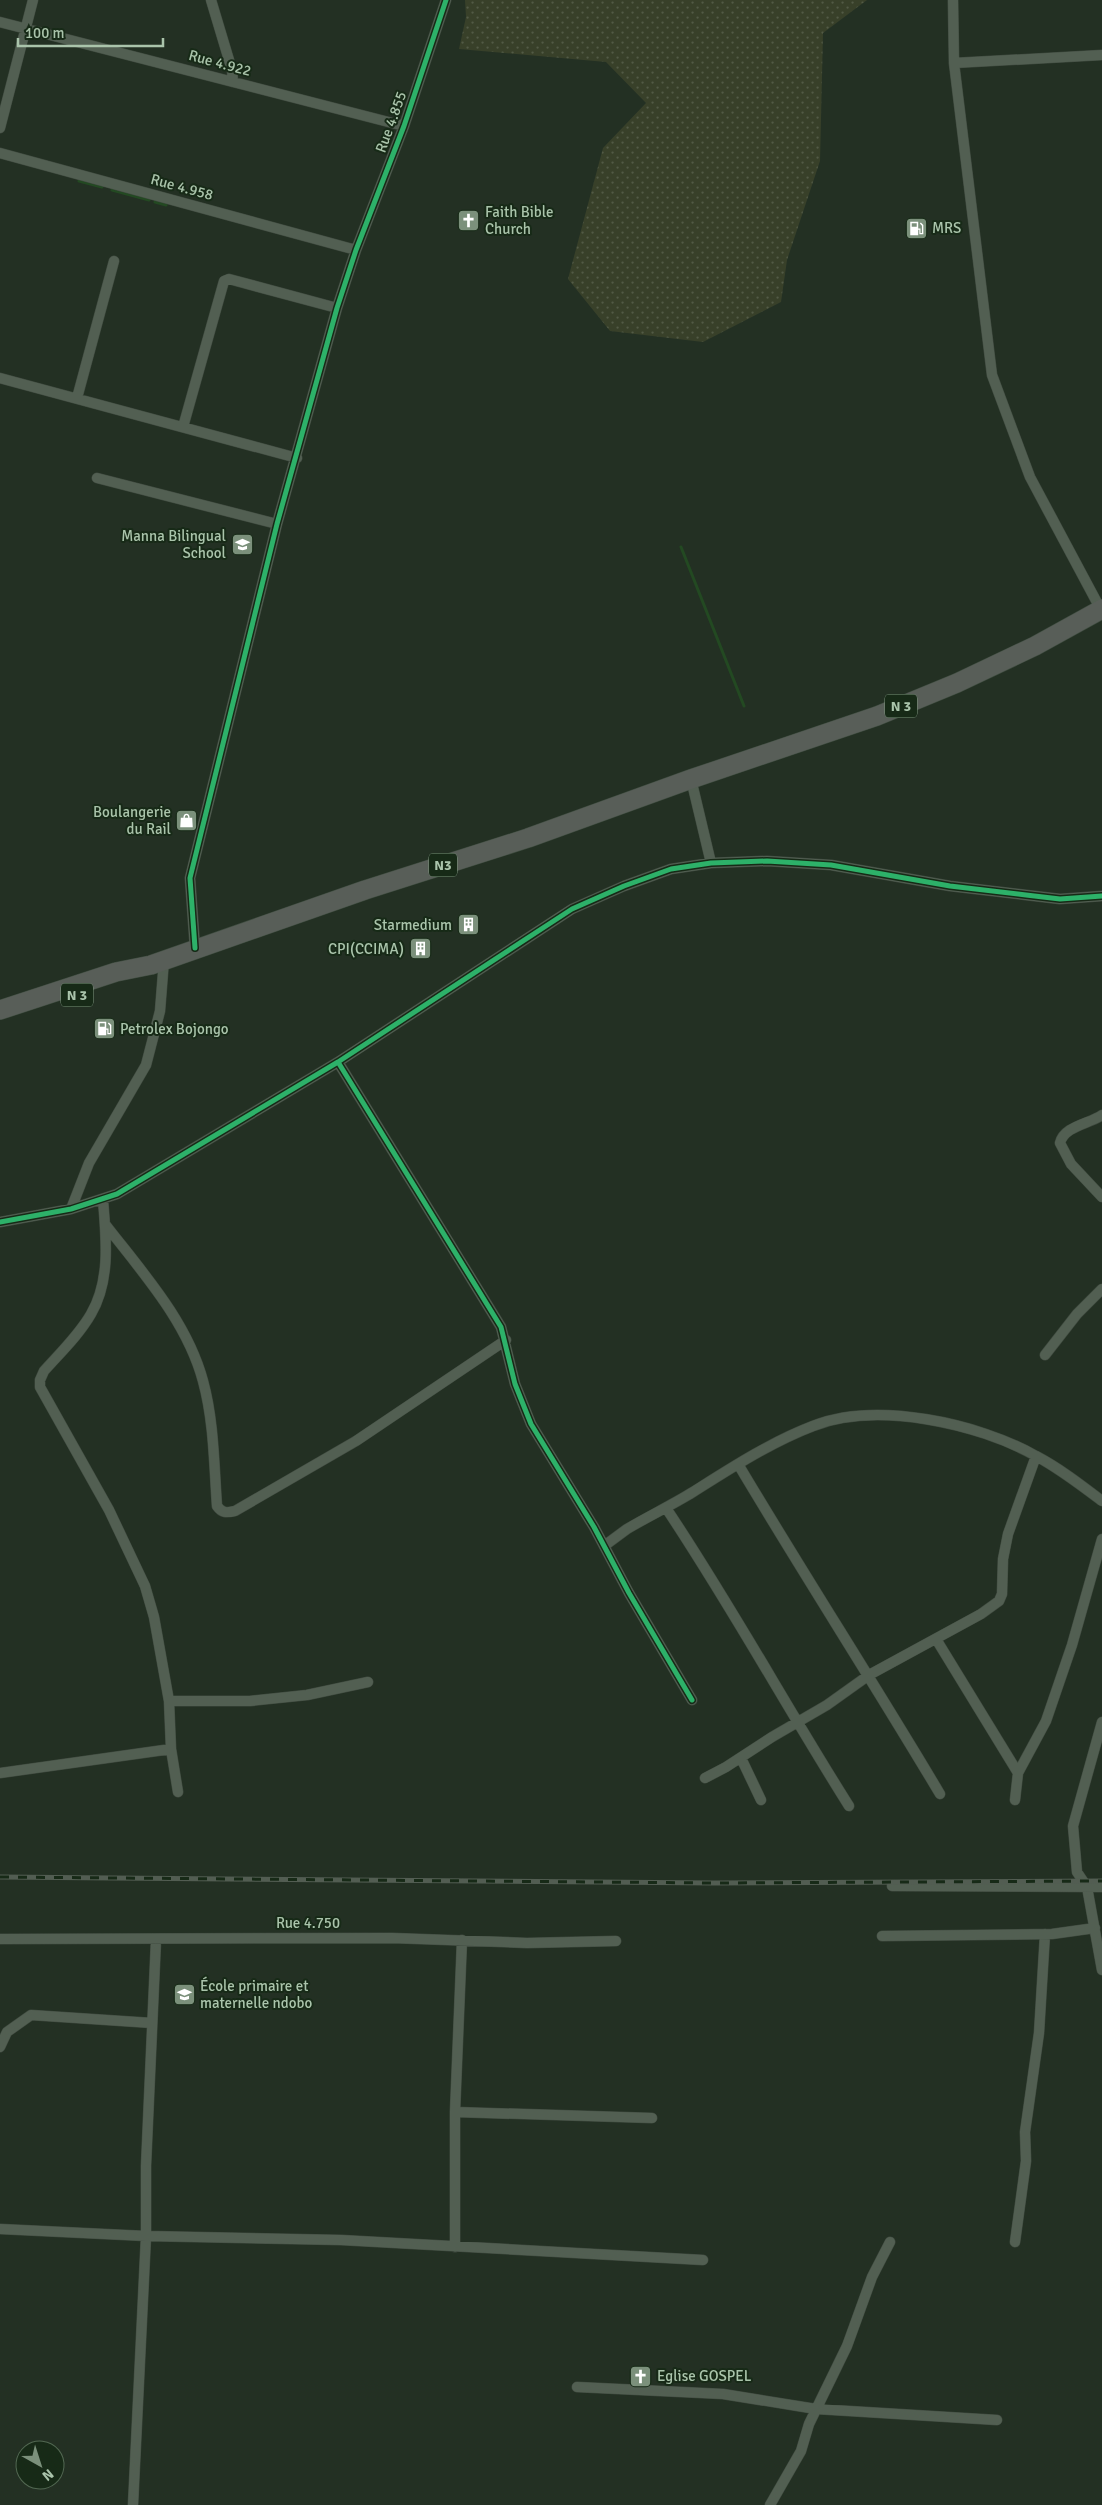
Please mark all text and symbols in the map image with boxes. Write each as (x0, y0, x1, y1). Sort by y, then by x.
scale bar (18, 15, 162, 47)
text: 100 m (25, 24, 65, 42)
street label: Rue 4.922 (187, 46, 253, 80)
street label: Rue 4.855 (372, 89, 410, 155)
street label: Rue 4.958 (149, 170, 215, 204)
place label: Faith Bible Church (485, 203, 553, 238)
church icon: Faith Bible Church (457, 209, 481, 233)
fuel station icon: MRS (904, 216, 928, 240)
place label: MRS (932, 219, 961, 237)
place label: Manna Bilingual School (121, 527, 226, 562)
school or university icon: Manna Bilingual School (230, 533, 254, 557)
road number: N 3 (885, 694, 917, 718)
place label: Boulangerie du Rail (93, 803, 171, 838)
shop icon: Boulangerie du Rail (175, 809, 199, 833)
road number: N3 (429, 854, 457, 876)
building icon: Starmedium (456, 913, 480, 937)
place label: Starmedium (374, 916, 452, 934)
building icon: CPI(CCIMA) (408, 937, 432, 961)
place label: CPI(CCIMA) (328, 940, 404, 958)
road number: N 3 (61, 984, 93, 1006)
fuel station icon: Petrolex Bojongo (92, 1017, 116, 1041)
place label: Petrolex Bojongo (120, 1020, 229, 1038)
street label: Rue 4.750 (276, 1914, 340, 1932)
place label: École primaire et maternelle ndobo (200, 1976, 312, 2012)
school or university icon: École primaire et maternelle ndobo (172, 1983, 196, 2007)
church icon: Eglise GOSPEL (629, 2364, 653, 2388)
place label: Eglise GOSPEL (657, 2367, 752, 2385)
north arrow (15, 2440, 65, 2490)
text: N (39, 2465, 57, 2484)

